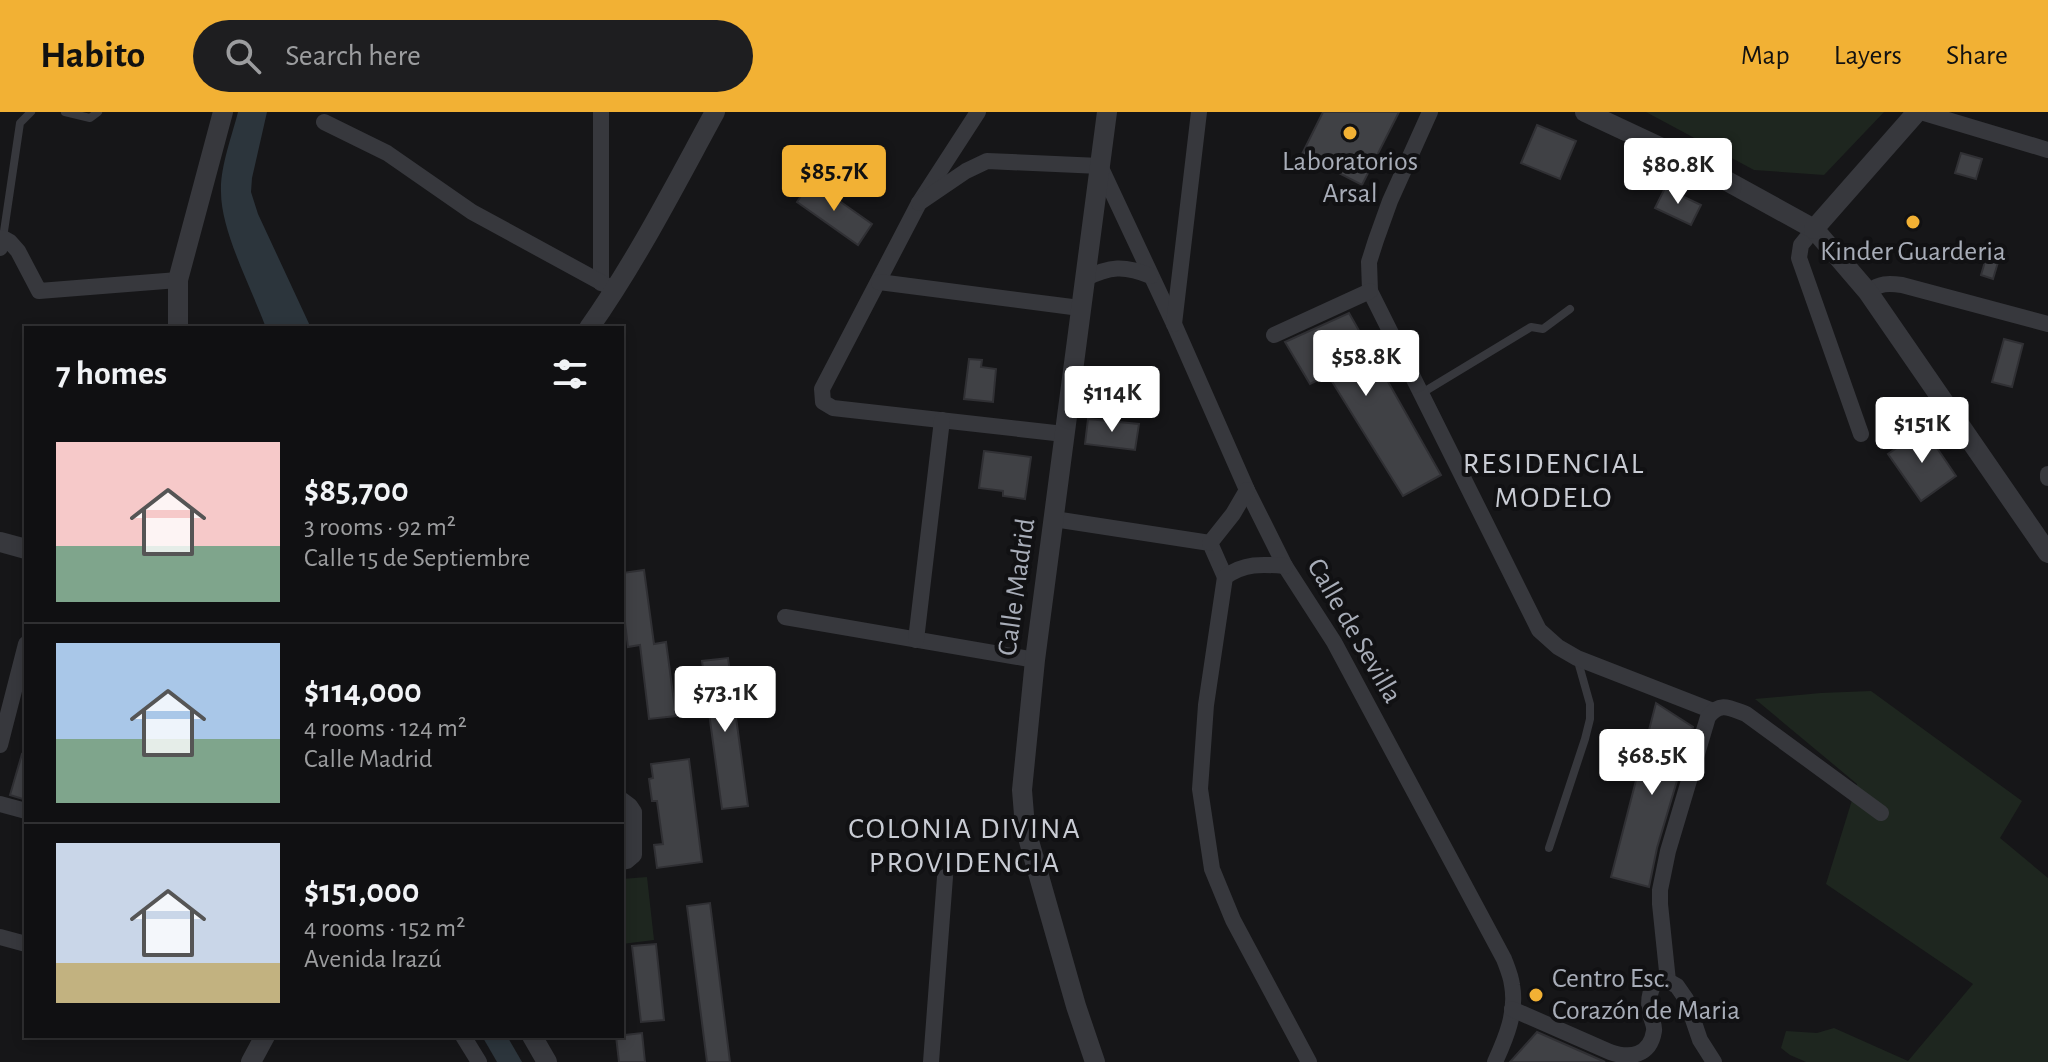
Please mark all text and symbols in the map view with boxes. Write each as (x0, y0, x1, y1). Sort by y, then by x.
search box (193, 20, 753, 92)
icon: search (221, 34, 265, 78)
text: Habito (40, 37, 145, 75)
text: Search here (285, 41, 421, 71)
text: Map (1741, 42, 1790, 70)
text: Layers (1834, 42, 1902, 70)
text: Share (1946, 42, 2008, 70)
marker: Laboratorios Arsal (1341, 124, 1359, 142)
pin: $80.8K (1613, 138, 1743, 206)
pin: $85.7K (769, 145, 899, 213)
place label: Laboratorios Arsal (1282, 148, 1418, 208)
text: $80.8K (1642, 151, 1714, 177)
text: $85.7K (800, 158, 868, 184)
marker: Kinder Guarderia (1904, 213, 1922, 231)
place label: Kinder Guarderia (1820, 238, 2006, 266)
pin: $58.8K (1301, 330, 1431, 398)
text: $58.8K (1331, 343, 1401, 369)
icon: filters (548, 352, 592, 396)
text: 7 homes (56, 357, 167, 391)
pin: $114K (1056, 366, 1168, 434)
text: $114K (1083, 379, 1141, 405)
pin: $151K (1866, 397, 1978, 465)
text: $151K (1894, 410, 1950, 436)
district label: RESIDENCIAL MODELO (1463, 449, 1645, 513)
icon: home (120, 474, 216, 570)
text: $85,700 (304, 474, 409, 508)
text: 3 rooms · 92 m² (304, 514, 456, 540)
street label: Calle Madrid (994, 517, 1040, 657)
text: Calle 15 de Septiembre (304, 545, 530, 571)
street label: Calle de Sevilla (1301, 554, 1407, 708)
pin: $73.1K (660, 666, 790, 734)
icon: home (120, 675, 216, 771)
text: $114,000 (304, 675, 422, 709)
text: $73.1K (693, 679, 757, 705)
text: 4 rooms · 124 m² (304, 715, 467, 741)
pin: $68.5K (1587, 729, 1717, 797)
text: $68.5K (1617, 742, 1687, 768)
text: Calle Madrid (304, 746, 433, 772)
district label: COLONIA DIVINA PROVIDENCIA (848, 814, 1082, 878)
icon: home (120, 875, 216, 971)
text: $151,000 (304, 875, 419, 909)
text: 4 rooms · 152 m² (304, 915, 465, 941)
text: Avenida Irazú (304, 946, 441, 972)
place label: Centro Esc. Corazón de Maria (1552, 965, 1740, 1025)
marker: Centro Esc. Corazón de Maria (1527, 986, 1545, 1004)

